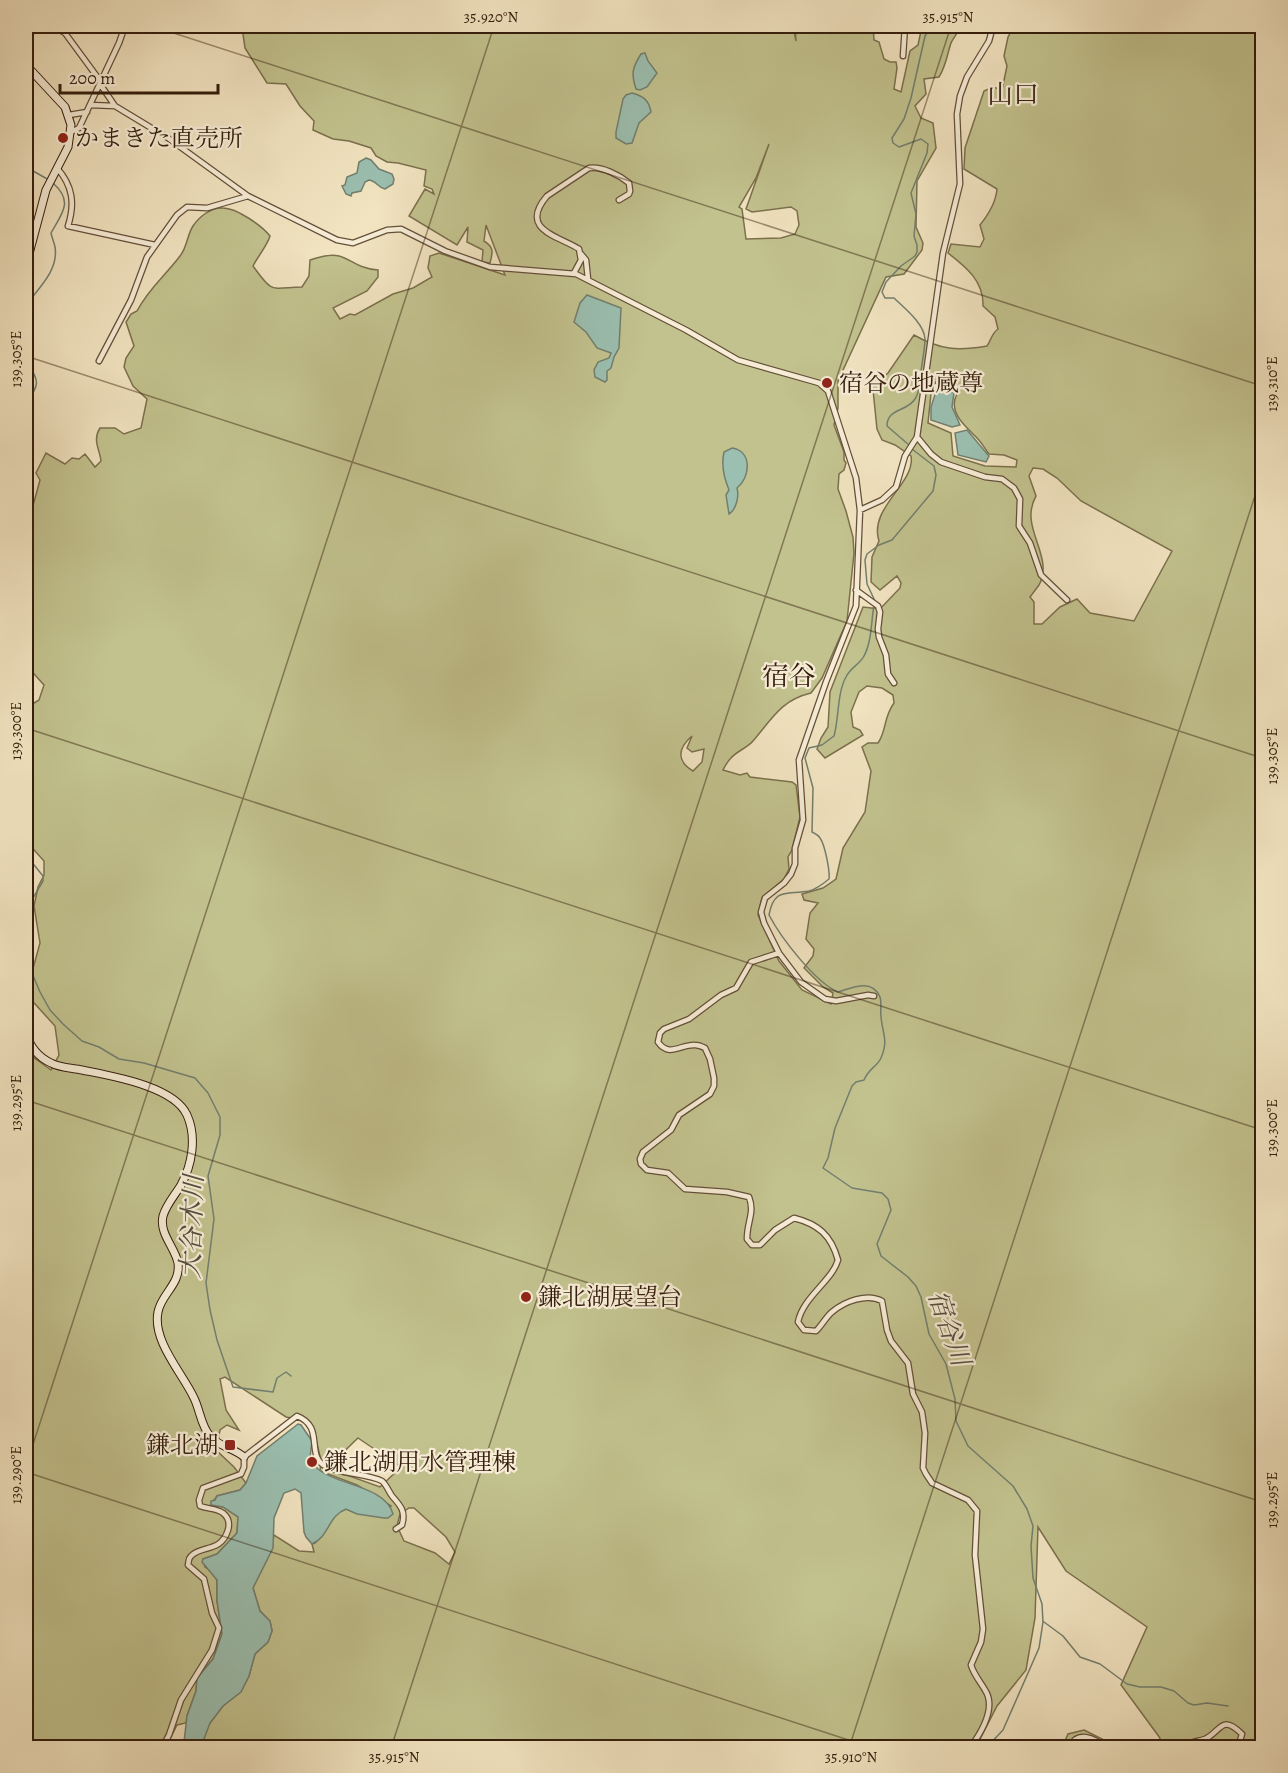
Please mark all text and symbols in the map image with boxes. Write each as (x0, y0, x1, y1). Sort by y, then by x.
text: 35.920°N (464, 7, 518, 27)
text: 35.915°N (923, 7, 974, 27)
scale bar (60, 57, 218, 95)
text: 200 m (69, 66, 115, 90)
district label: 山口 (987, 77, 1039, 112)
place label: かまきた直売所 (75, 122, 243, 154)
marker: かまきた直売所 (56, 131, 70, 145)
text: 139.305°E (6, 331, 26, 387)
text: 139.310°E (1262, 356, 1282, 412)
place label: 宿谷の地蔵尊 (839, 367, 983, 399)
marker: 宿谷の地蔵尊 (820, 376, 834, 390)
district label: 宿谷 (762, 658, 816, 694)
text: 139.300°E (6, 702, 26, 760)
text: 139.305°E (1262, 728, 1282, 784)
text: 139.295°E (6, 1075, 26, 1131)
text: 139.300°E (1262, 1099, 1282, 1157)
water label: 大谷木川 (173, 1171, 211, 1280)
place label: 鎌北湖展望台 (538, 1281, 682, 1313)
water label: 宿谷川 (920, 1285, 979, 1373)
marker: 鎌北湖展望台 (519, 1290, 533, 1304)
place label: 鎌北湖 (146, 1429, 218, 1461)
marker: 鎌北湖 (223, 1438, 237, 1452)
text: 139.290°E (6, 1446, 26, 1504)
place label: 鎌北湖用水管理棟 (324, 1446, 516, 1478)
marker: 鎌北湖用水管理棟 (305, 1455, 319, 1469)
text: 139.295°E (1262, 1472, 1282, 1528)
text: 35.915°N (369, 1747, 420, 1767)
text: 35.910°N (825, 1747, 877, 1767)

